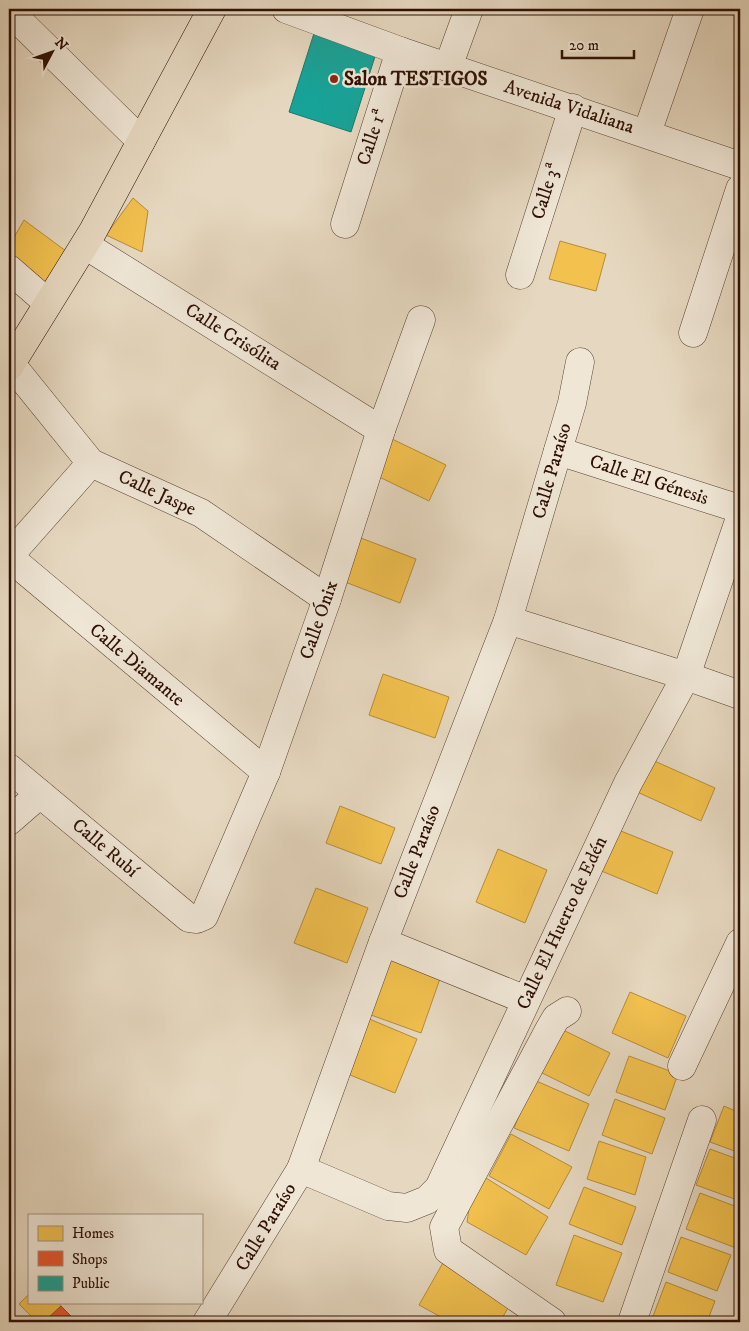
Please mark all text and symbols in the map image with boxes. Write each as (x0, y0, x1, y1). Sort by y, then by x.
north arrow (28, 28, 78, 78)
scale bar (562, 28, 634, 60)
text: N (50, 34, 72, 55)
text: 20 m (569, 36, 599, 55)
place label: Salon TESTIGOS (344, 68, 488, 91)
marker: Salon TESTIGOS (328, 73, 340, 85)
street label: Avenida Vidaliana (501, 75, 637, 139)
street label: Calle 1ª (352, 106, 392, 168)
street label: Calle 3ª (526, 160, 566, 222)
street label: Calle Crisólita (181, 298, 285, 376)
street label: Calle Paraíso (527, 420, 577, 522)
street label: Calle El Génesis (587, 450, 711, 510)
street label: Calle Jaspe (115, 465, 200, 521)
street label: Calle Ónix (293, 576, 343, 662)
street label: Calle Diamante (85, 619, 189, 712)
street label: Calle Paraíso (389, 802, 445, 902)
street label: Calle Rubí (67, 814, 144, 883)
street label: Calle El Huerto de Edén (512, 833, 612, 1013)
street label: Calle Paraíso (231, 1179, 301, 1275)
legend (28, 1214, 202, 1304)
text: Homes (72, 1224, 114, 1243)
text: Shops (72, 1250, 108, 1269)
text: Public (72, 1274, 110, 1293)

